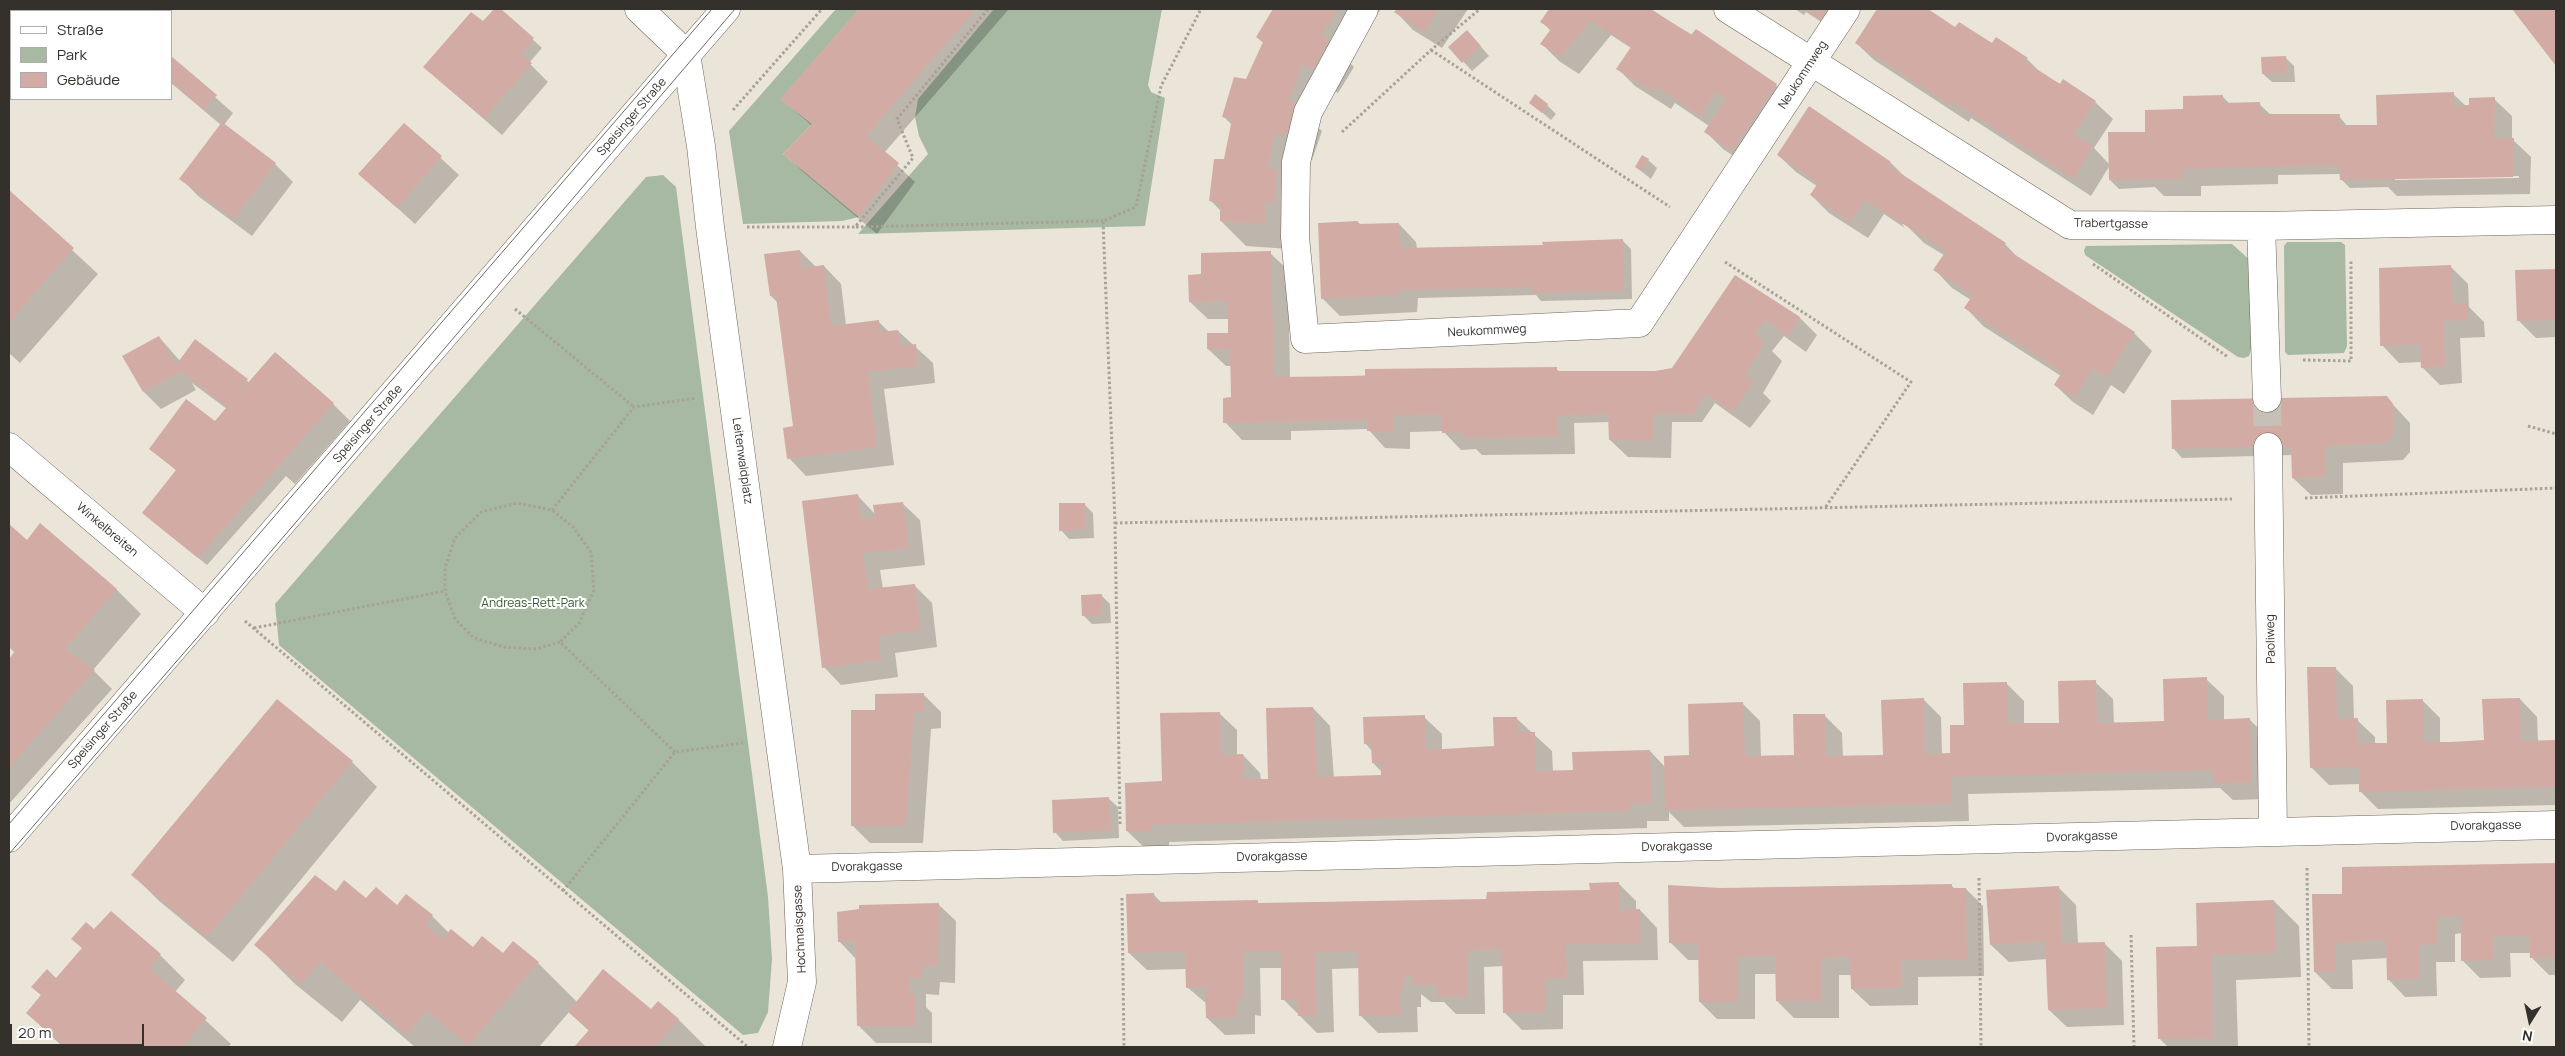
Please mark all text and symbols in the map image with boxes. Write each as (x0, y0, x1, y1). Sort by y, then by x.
legend (10, 10, 172, 100)
text: Straße (57, 19, 103, 40)
street label: Neukommweg (1776, 38, 1830, 112)
text: Park (57, 44, 87, 65)
text: Gebäude (57, 69, 120, 90)
street label: Speisinger Straße (594, 75, 670, 159)
street label: Trabertgasse (2074, 216, 2148, 232)
street label: Neukommweg (1447, 322, 1527, 340)
street label: Speisinger Straße (330, 382, 406, 466)
street label: Leitenwaldplatz (729, 417, 755, 505)
street label: Winkelbreiten (73, 500, 141, 560)
park label: Andreas-Rett-Park (481, 597, 585, 611)
street label: Paoliweg (2263, 614, 2279, 664)
street label: Speisinger Straße (65, 688, 141, 772)
street label: Dvorakgasse (2450, 818, 2522, 834)
street label: Dvorakgasse (2046, 829, 2118, 845)
street label: Dvorakgasse (1641, 839, 1713, 855)
street label: Dvorakgasse (1236, 849, 1308, 865)
street label: Dvorakgasse (831, 859, 903, 875)
street label: Hochmaisgasse (790, 884, 810, 974)
north arrow (2505, 996, 2555, 1046)
scale bar (12, 1014, 146, 1046)
text: 20 m (18, 1022, 51, 1043)
text: N (2521, 1026, 2534, 1046)

